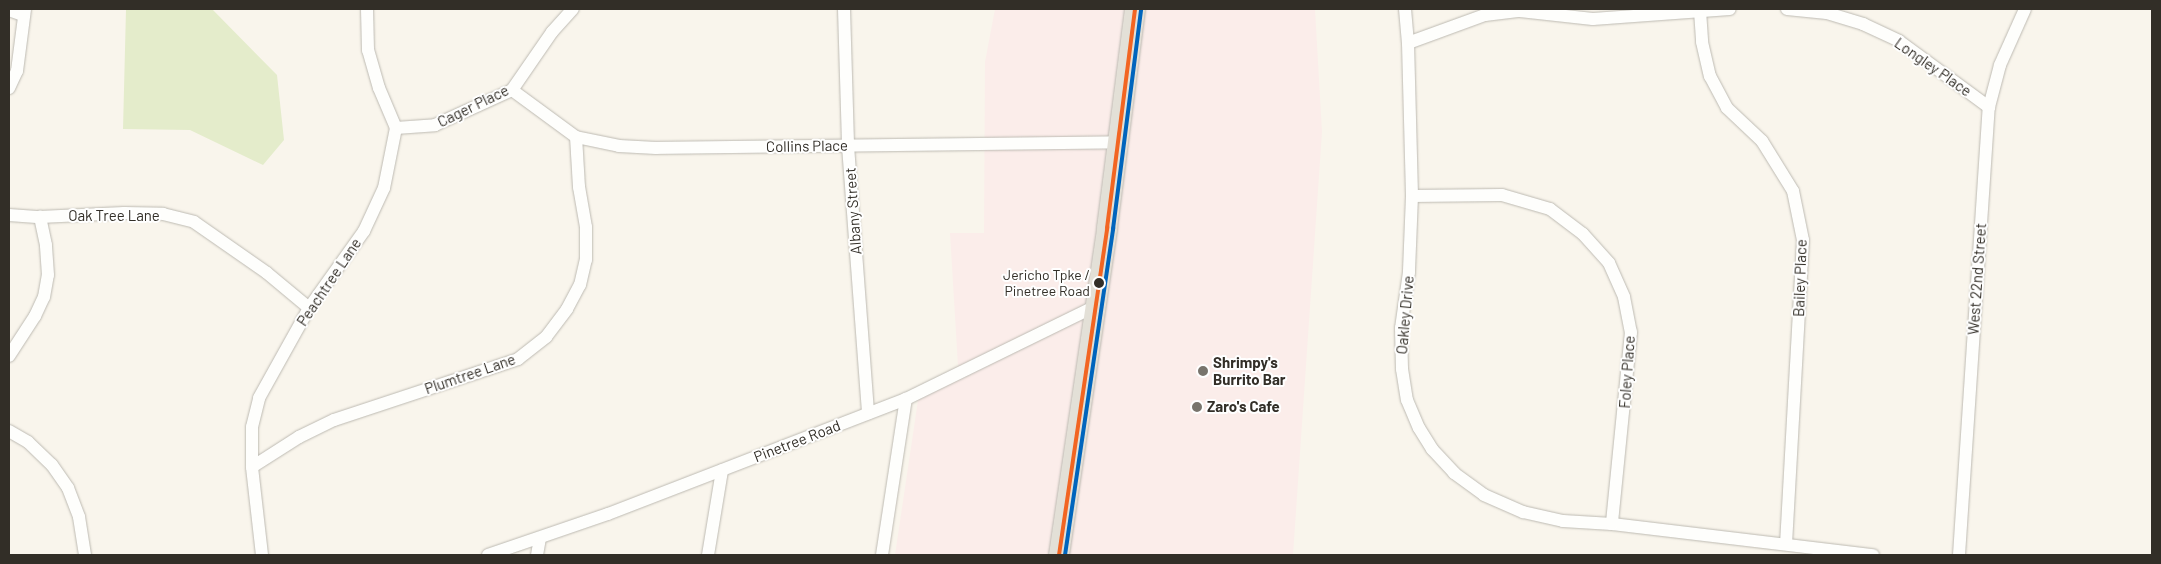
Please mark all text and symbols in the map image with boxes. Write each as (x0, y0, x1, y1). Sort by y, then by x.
street label: Longley Place (1891, 34, 1975, 100)
street label: Cager Place (435, 81, 511, 131)
street label: Collins Place (766, 136, 848, 156)
street label: Albany Street (841, 167, 865, 255)
street label: Oak Tree Lane (68, 207, 160, 225)
street label: West 22nd Street (1964, 222, 1990, 336)
street label: Peachtree Lane (293, 235, 365, 329)
street label: Bailey Place (1790, 239, 1810, 317)
place label: Jericho Tpke / Pinetree Road (1003, 267, 1090, 300)
street label: Oakley Drive (1393, 275, 1417, 355)
marker: Jericho Tpke / Pinetree Road (1094, 278, 1104, 288)
street label: Foley Place (1615, 335, 1639, 409)
street label: Plumtree Lane (422, 350, 518, 398)
place label: Shrimpy's Burrito Bar (1213, 353, 1286, 388)
marker: Shrimpy's Burrito Bar (1197, 365, 1209, 377)
place label: Zaro's Cafe (1207, 398, 1280, 416)
marker: Zaro's Cafe (1191, 401, 1203, 413)
street label: Pinetree Road (751, 416, 843, 466)

